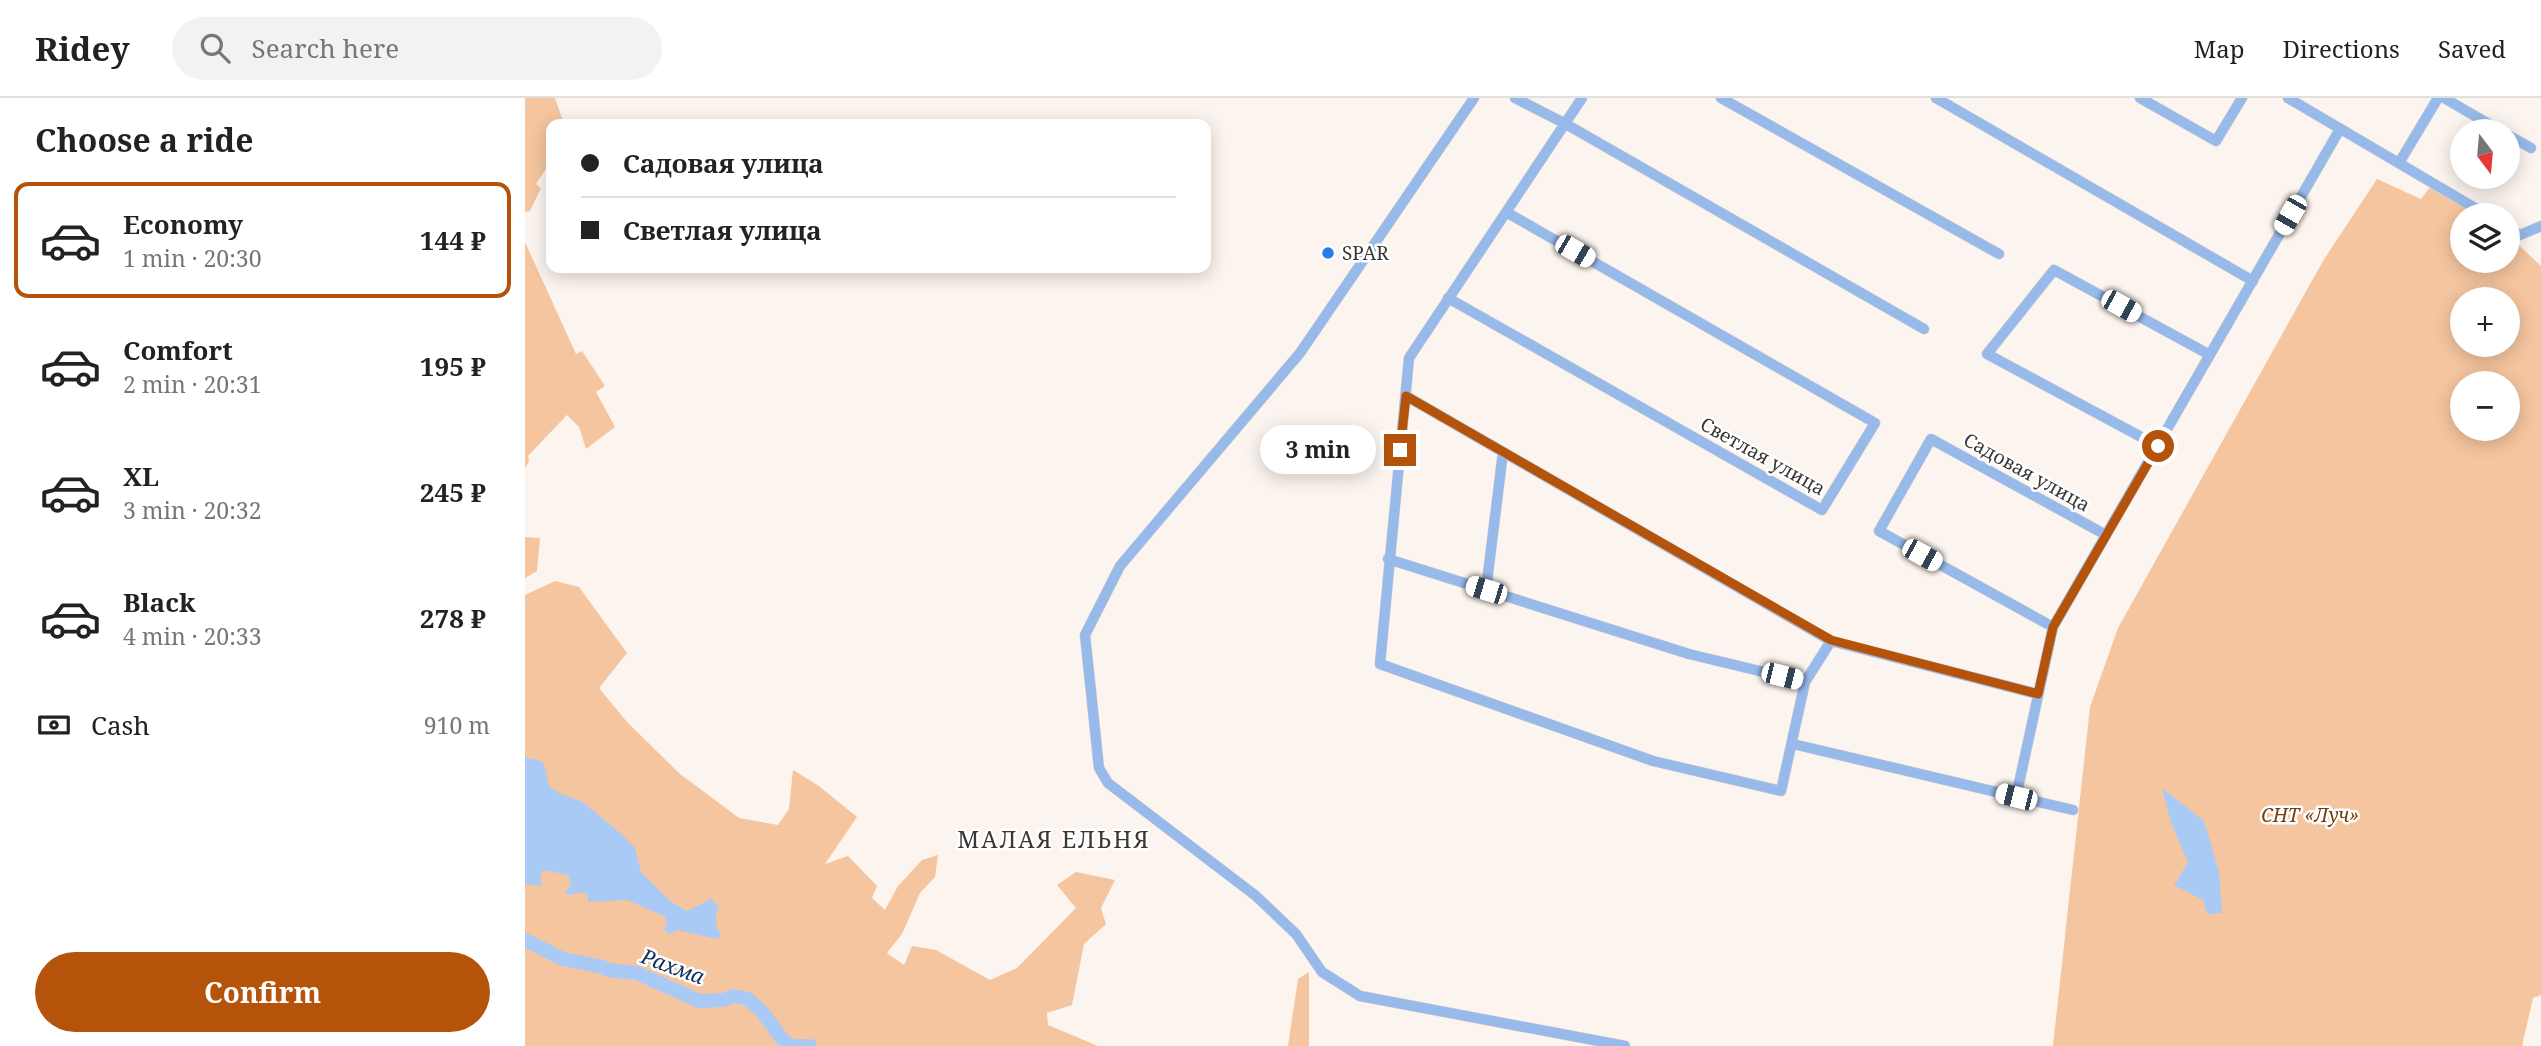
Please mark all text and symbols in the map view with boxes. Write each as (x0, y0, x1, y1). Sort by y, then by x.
search box (172, 17, 662, 80)
text: Ridey (35, 26, 130, 71)
icon: search (196, 29, 234, 67)
text: Search here (252, 30, 399, 66)
text: Map (2194, 32, 2245, 65)
text: Directions (2283, 32, 2400, 65)
text: Saved (2438, 32, 2506, 65)
text: Choose a ride (35, 118, 254, 161)
north arrow (2450, 119, 2520, 189)
map controls (2450, 119, 2520, 441)
text: Садовая улица (623, 145, 824, 181)
car (2271, 192, 2310, 238)
button: layers (2450, 203, 2520, 273)
text: Economy (123, 206, 243, 242)
icon: car (39, 209, 102, 272)
text: Светлая улица (623, 212, 822, 248)
text: 144 ₽ (420, 222, 486, 258)
car (1552, 231, 1599, 271)
place label: SPAR (1342, 240, 1389, 266)
text: 1 min · 20:30 (123, 242, 261, 274)
marker: SPAR (1320, 245, 1336, 261)
car (2098, 287, 2145, 325)
button: + (2450, 287, 2520, 357)
text: Comfort (123, 332, 233, 368)
icon: car (39, 335, 102, 398)
text: 195 ₽ (420, 348, 486, 384)
text: 2 min · 20:31 (123, 368, 261, 400)
button: − (2450, 371, 2520, 441)
street label: Светлая улица (1696, 411, 1830, 501)
callout: 3 min (1260, 426, 1375, 474)
street label: Садовая улица (1959, 426, 2095, 518)
route start (2142, 430, 2174, 462)
text: 3 min (1285, 433, 1351, 465)
route end (1384, 434, 1416, 466)
text: XL (123, 458, 159, 494)
icon: car (39, 461, 102, 524)
text: 245 ₽ (420, 474, 486, 510)
text: 3 min · 20:32 (123, 494, 261, 526)
car (1899, 536, 1946, 574)
car (1463, 574, 1510, 606)
text: Black (123, 584, 196, 620)
icon: car (39, 587, 102, 650)
text: 278 ₽ (420, 600, 486, 636)
text: 4 min · 20:33 (123, 620, 261, 652)
car (1760, 661, 1805, 691)
icon: cash (35, 706, 73, 744)
text: Cash (91, 707, 150, 743)
text: 910 m (424, 709, 490, 741)
car (1994, 782, 2039, 812)
park label: СНТ «Луч» (2261, 802, 2359, 828)
district label: МАЛАЯ ЕЛЬНЯ (957, 823, 1151, 855)
water label: Рахма (637, 941, 709, 990)
button: Confirm (35, 952, 490, 1032)

